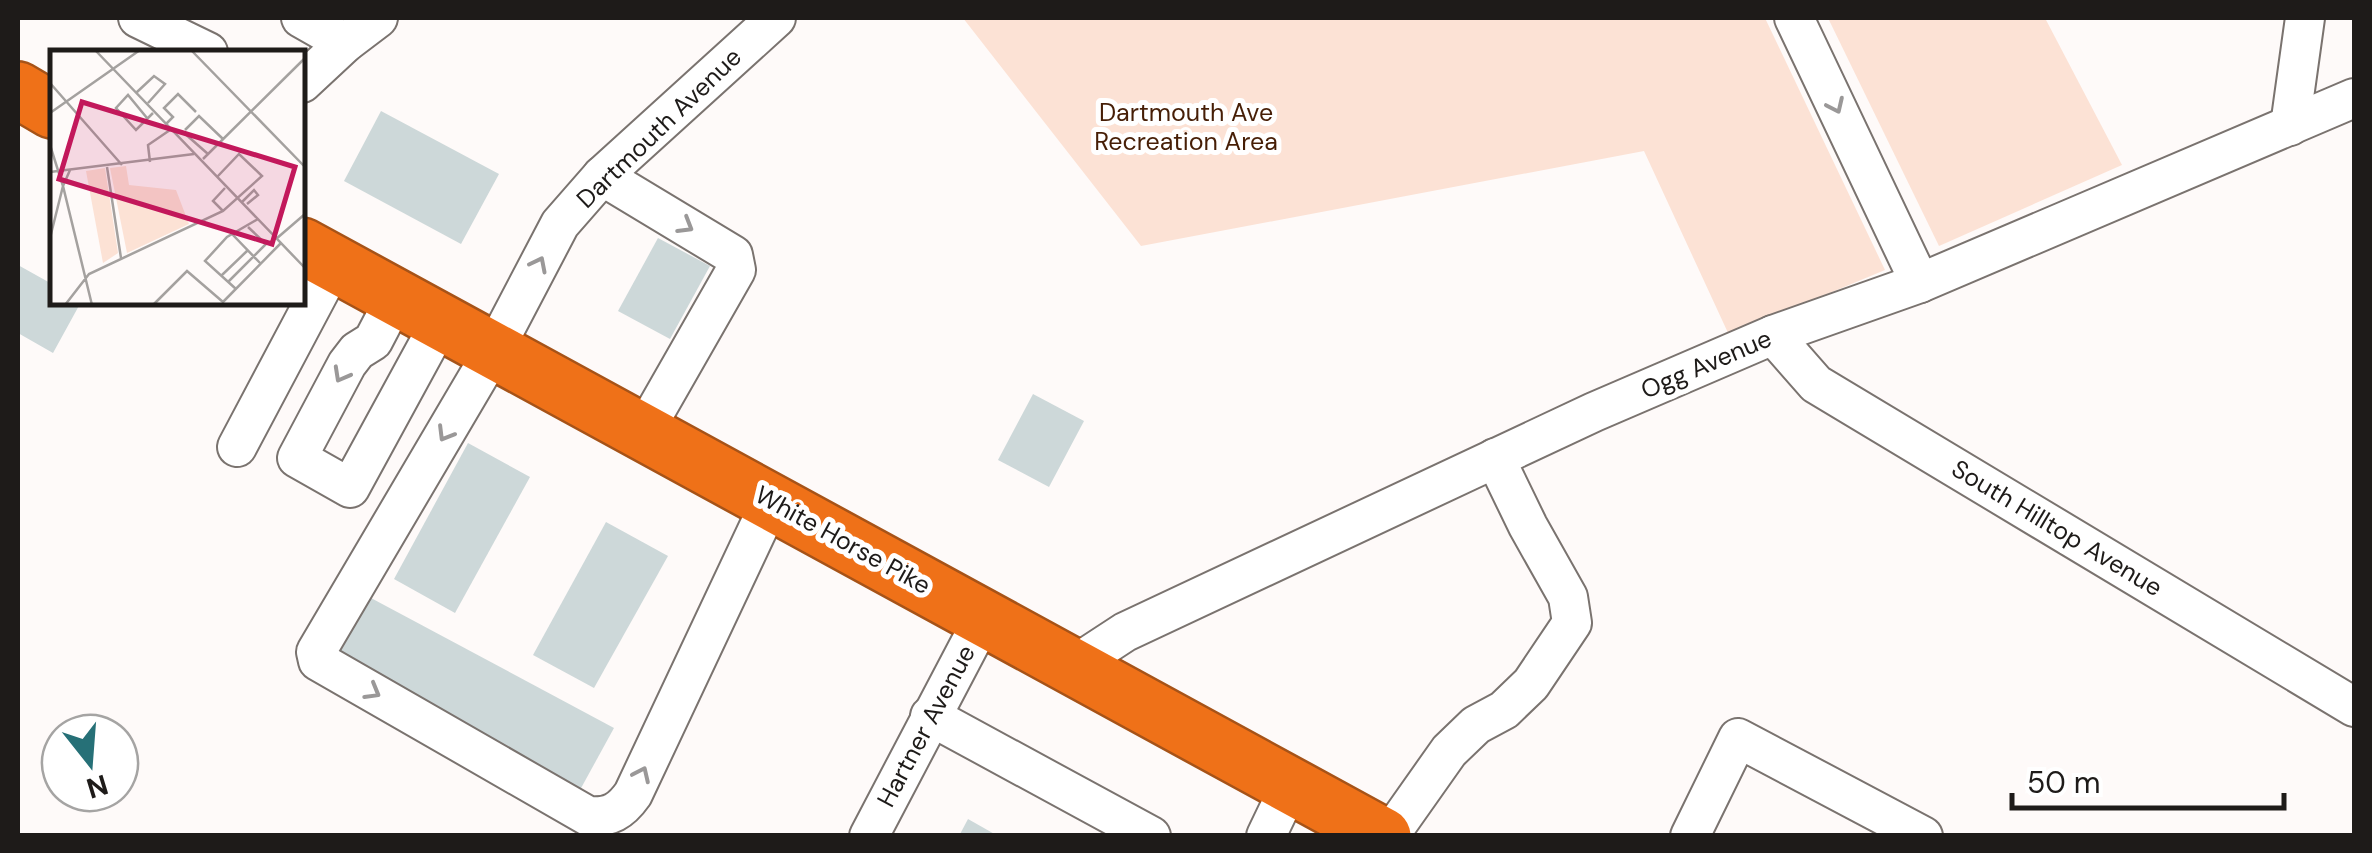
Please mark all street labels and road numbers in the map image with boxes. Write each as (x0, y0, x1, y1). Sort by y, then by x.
street label: Dartmouth Avenue (569, 41, 749, 215)
street label: Ogg Avenue (1636, 322, 1776, 406)
street label: South Hilltop Avenue (1946, 452, 2168, 604)
street label: White Horse Pike (749, 478, 937, 602)
street label: Hartner Avenue (869, 639, 983, 813)

